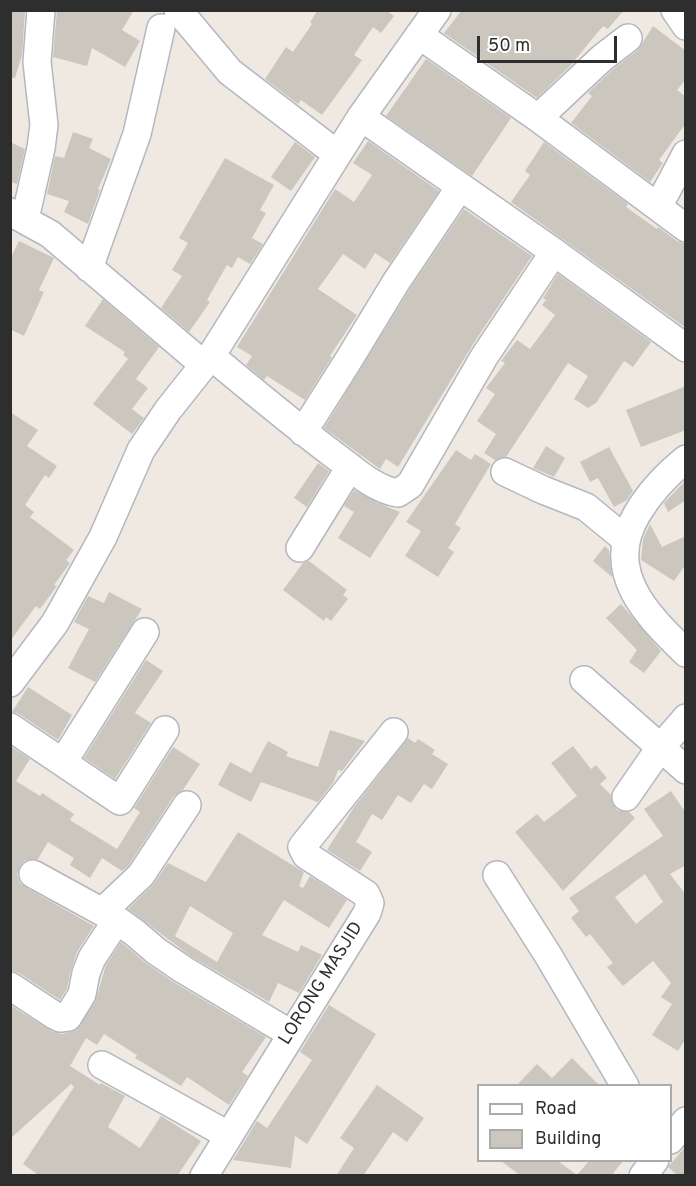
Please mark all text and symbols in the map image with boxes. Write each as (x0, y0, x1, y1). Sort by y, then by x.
scale bar (480, 24, 620, 62)
text: 50 m (488, 35, 530, 58)
street label: LORONG MASJID (275, 918, 369, 1050)
legend (477, 1084, 672, 1162)
text: Road (535, 1098, 577, 1121)
text: Building (535, 1128, 601, 1151)

